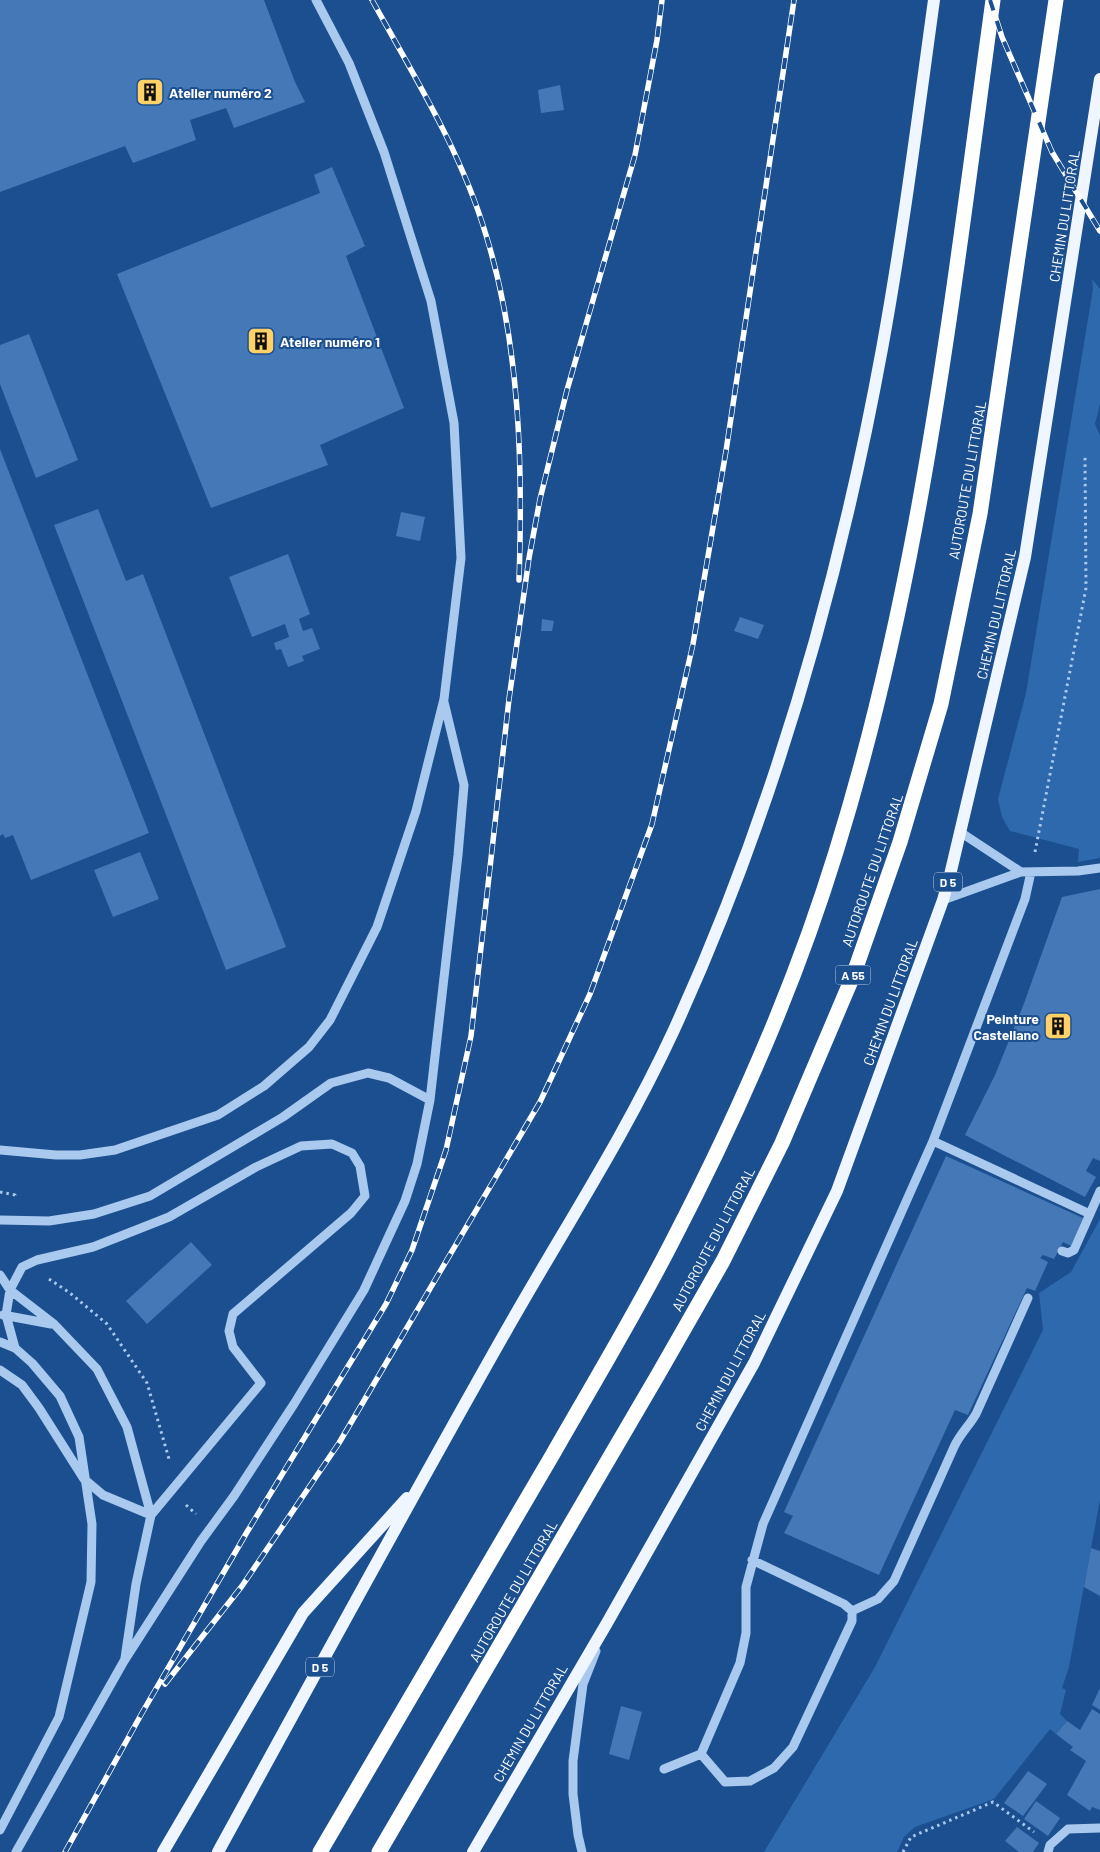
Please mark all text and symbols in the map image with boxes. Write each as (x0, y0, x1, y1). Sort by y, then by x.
building icon: Atelier numéro 2 (135, 77, 165, 107)
place label: Atelier numéro 2 (169, 84, 272, 101)
street label: CHEMIN DU LITTORAL (1045, 149, 1083, 283)
building icon: Atelier numéro 1 (246, 326, 276, 356)
place label: Atelier numéro 1 (280, 333, 380, 350)
street label: AUTOROUTE DU LITTORAL (945, 399, 989, 561)
street label: CHEMIN DU LITTORAL (973, 547, 1019, 681)
street label: AUTOROUTE DU LITTORAL (838, 791, 906, 949)
road number: D 5 (934, 872, 962, 892)
street label: CHEMIN DU LITTORAL (859, 936, 921, 1068)
road number: A 55 (836, 966, 870, 984)
place label: Peinture Castellano (974, 1010, 1039, 1043)
building icon: Peinture Castellano (1043, 1011, 1073, 1041)
street label: AUTOROUTE DU LITTORAL (668, 1164, 758, 1314)
street label: CHEMIN DU LITTORAL (691, 1308, 769, 1434)
street label: AUTOROUTE DU LITTORAL (465, 1517, 561, 1665)
road number: D 5 (306, 1658, 334, 1676)
street label: CHEMIN DU LITTORAL (489, 1661, 571, 1785)

